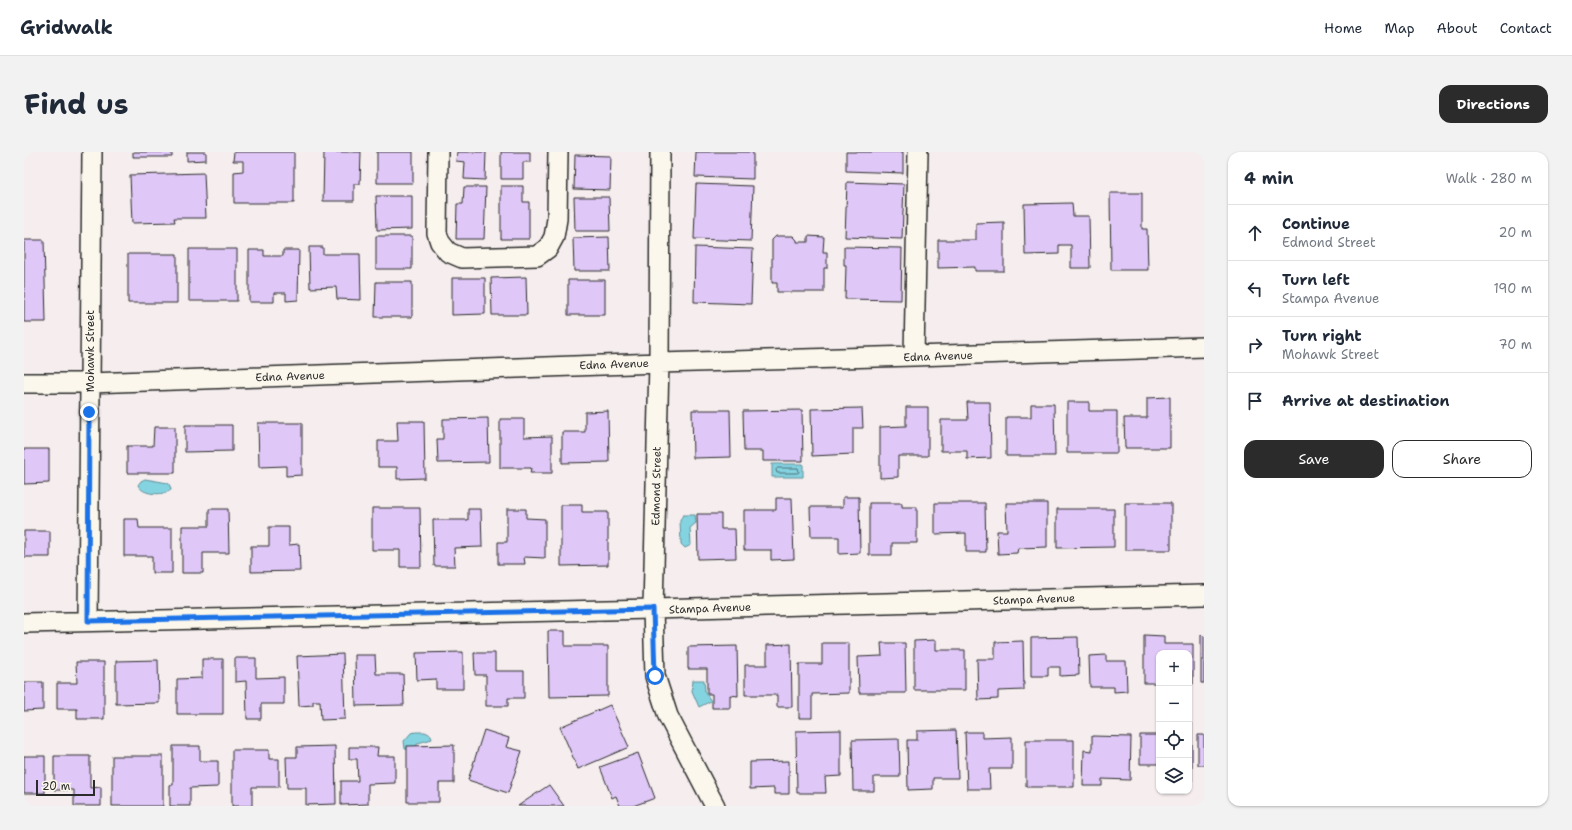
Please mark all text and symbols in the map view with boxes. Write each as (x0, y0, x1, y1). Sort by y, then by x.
text: Gridwalk (20, 15, 113, 40)
text: Home (1324, 19, 1363, 37)
text: Map (1385, 19, 1415, 37)
text: About (1437, 19, 1478, 37)
text: Contact (1500, 19, 1552, 37)
text: Find us (24, 85, 129, 123)
button: Directions (1439, 85, 1548, 123)
text: 4 min (1244, 167, 1294, 189)
text: Walk · 280 m (1446, 170, 1532, 187)
text: Continue (1282, 214, 1350, 234)
icon: ahead (1244, 222, 1266, 244)
text: 20 m (1499, 224, 1532, 241)
text: Edmond Street (1282, 234, 1376, 251)
text: Turn left (1282, 270, 1350, 290)
icon: left (1244, 278, 1266, 300)
text: 190 m (1493, 280, 1532, 297)
text: Stampa Avenue (1282, 290, 1379, 307)
street label: Mohawk Street (83, 310, 98, 392)
text: Turn right (1282, 326, 1362, 346)
icon: right (1244, 334, 1266, 356)
text: 70 m (1498, 336, 1532, 353)
text: Mohawk Street (1282, 346, 1379, 363)
street label: Edna Avenue (903, 348, 973, 365)
street label: Edna Avenue (579, 356, 649, 373)
street label: Edna Avenue (255, 368, 325, 385)
icon: arrive (1244, 390, 1266, 412)
text: Arrive at destination (1282, 391, 1450, 411)
route end (80, 403, 98, 421)
button: Save (1244, 440, 1384, 478)
button: Share (1392, 440, 1532, 478)
street label: Edmond Street (648, 446, 665, 526)
street label: Stampa Avenue (993, 591, 1075, 608)
street label: Stampa Avenue (669, 600, 751, 617)
map controls (1156, 650, 1192, 794)
button: + (1156, 650, 1192, 686)
route start (646, 667, 664, 685)
button: − (1156, 686, 1192, 722)
button: locate (1156, 722, 1192, 758)
button: layers (1156, 758, 1192, 794)
scale bar (36, 778, 95, 797)
text: 20 m (42, 779, 70, 794)

